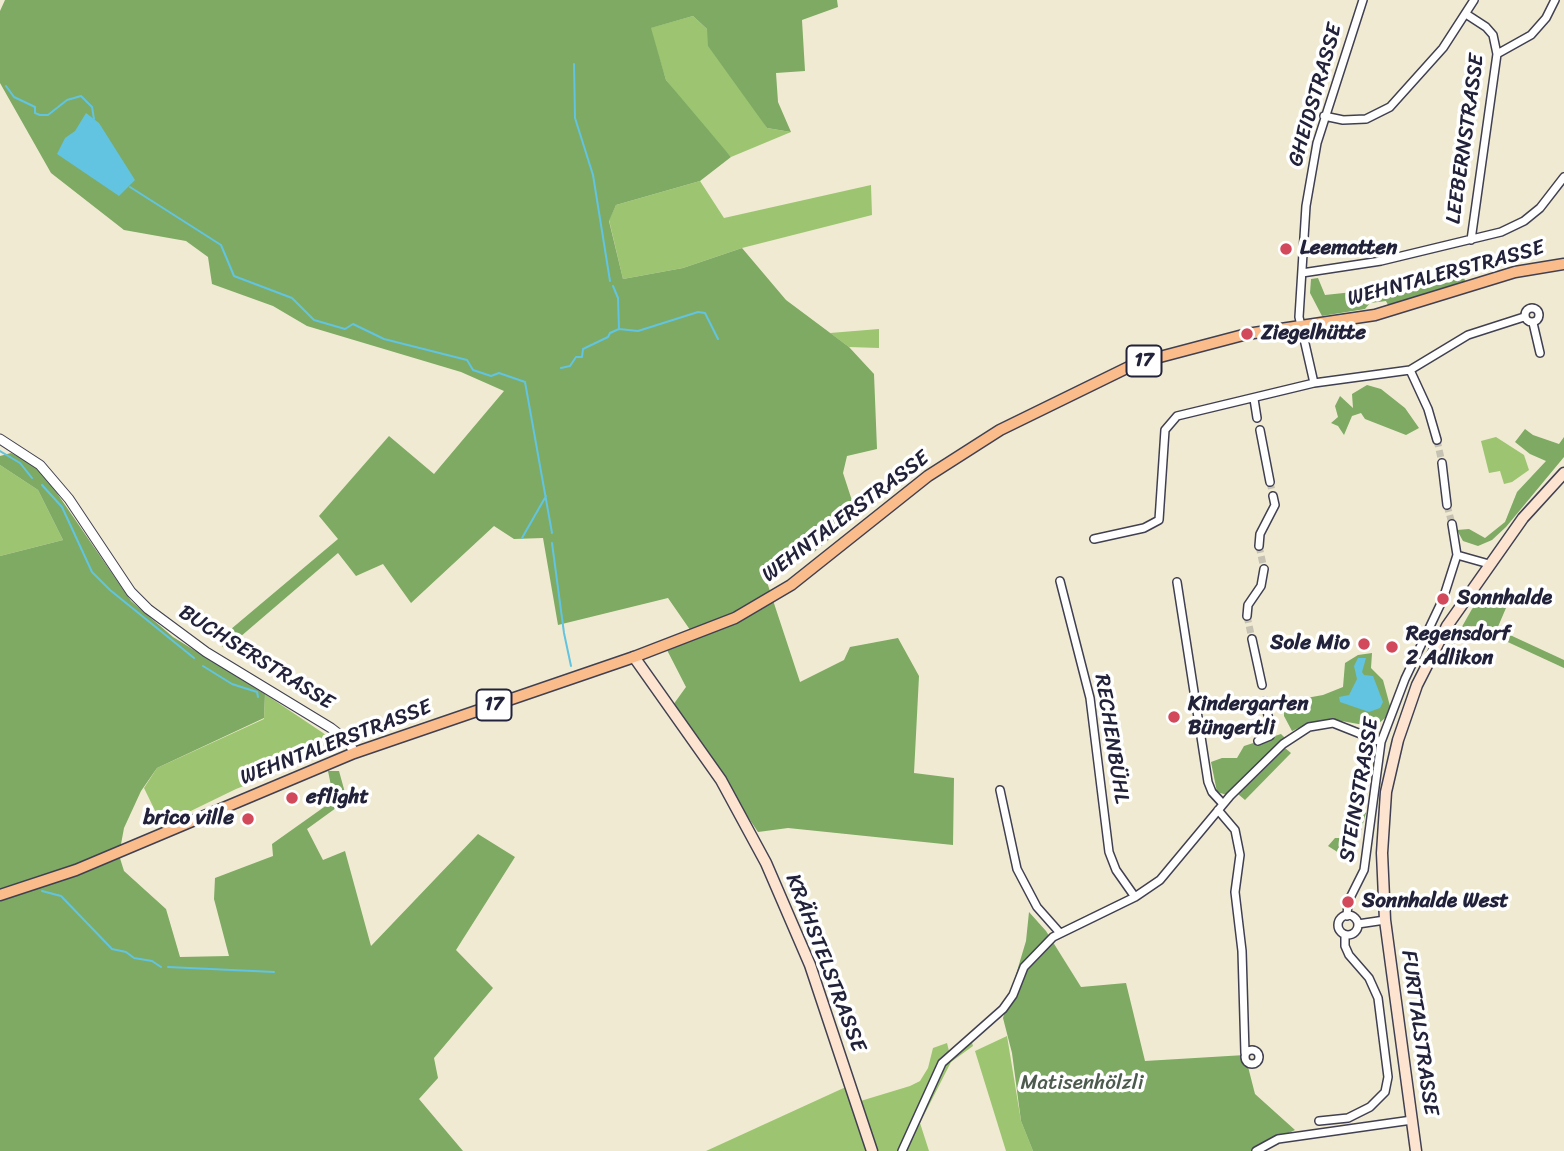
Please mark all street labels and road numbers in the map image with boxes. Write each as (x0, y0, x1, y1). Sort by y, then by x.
street label: GHEIDSTRASSE (1284, 21, 1348, 169)
street label: LEEBERNSTRASSE (1442, 52, 1490, 226)
street label: WEHNTALERSTRASSE (1345, 236, 1547, 312)
road number: 17 (1126, 346, 1162, 376)
street label: WEHNTALERSTRASSE (757, 446, 935, 588)
street label: BUCHSERSTRASSE (174, 600, 338, 716)
street label: RECHENBÜHL (1088, 673, 1134, 805)
road number: 17 (476, 690, 512, 720)
street label: WEHNTALERSTRASSE (237, 695, 435, 791)
street label: STEINSTRASSE (1335, 716, 1385, 864)
street label: KRÄHSTELSTRASSE (779, 871, 871, 1055)
street label: FURTTALSTRASSE (1395, 949, 1443, 1117)

